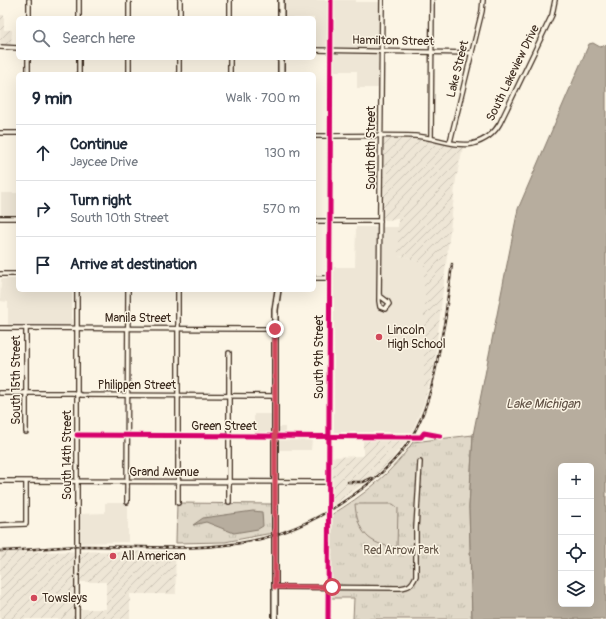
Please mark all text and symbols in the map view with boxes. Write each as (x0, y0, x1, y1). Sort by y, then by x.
search box (16, 16, 316, 60)
street label: South Lakeview Drive (483, 22, 543, 124)
icon: search (30, 27, 52, 49)
text: Search here (62, 29, 135, 48)
street label: Hamilton Street (352, 33, 434, 49)
street label: Lake Street (444, 39, 472, 99)
text: 9 min (32, 88, 72, 109)
text: Walk · 700 m (225, 90, 300, 106)
street label: South 8th Street (364, 106, 379, 190)
text: Continue (70, 135, 128, 154)
icon: ahead (32, 142, 54, 164)
text: 130 m (264, 145, 300, 161)
text: Jaycee Drive (70, 154, 138, 170)
text: Turn right (70, 191, 131, 210)
icon: right (32, 198, 54, 220)
text: 570 m (263, 201, 300, 217)
text: South 10th Street (70, 210, 169, 226)
icon: arrive (32, 254, 54, 276)
text: Arrive at destination (70, 255, 197, 274)
street label: Manila Street (105, 311, 171, 326)
street label: South 9th Street (312, 315, 327, 399)
route end (266, 320, 284, 338)
place label: Lincoln High School (387, 323, 446, 352)
marker: Lincoln High School (374, 332, 384, 342)
street label: South 15th Street (9, 335, 24, 425)
street label: Philippen Street (98, 378, 176, 393)
water label: Lake Michigan (506, 396, 581, 412)
street label: South 14th Street (60, 410, 75, 500)
street label: Green Street (191, 419, 257, 434)
map controls (558, 463, 594, 607)
button: + (558, 463, 594, 499)
street label: Grand Avenue (129, 465, 199, 480)
button: − (558, 499, 594, 535)
button: locate (558, 535, 594, 571)
park label: Red Arrow Park (363, 543, 439, 558)
place label: All American (121, 549, 186, 564)
marker: All American (108, 551, 118, 561)
button: layers (558, 571, 594, 607)
route start (323, 578, 341, 596)
place label: Towsleys (42, 591, 88, 606)
marker: Towsleys (29, 593, 39, 603)

